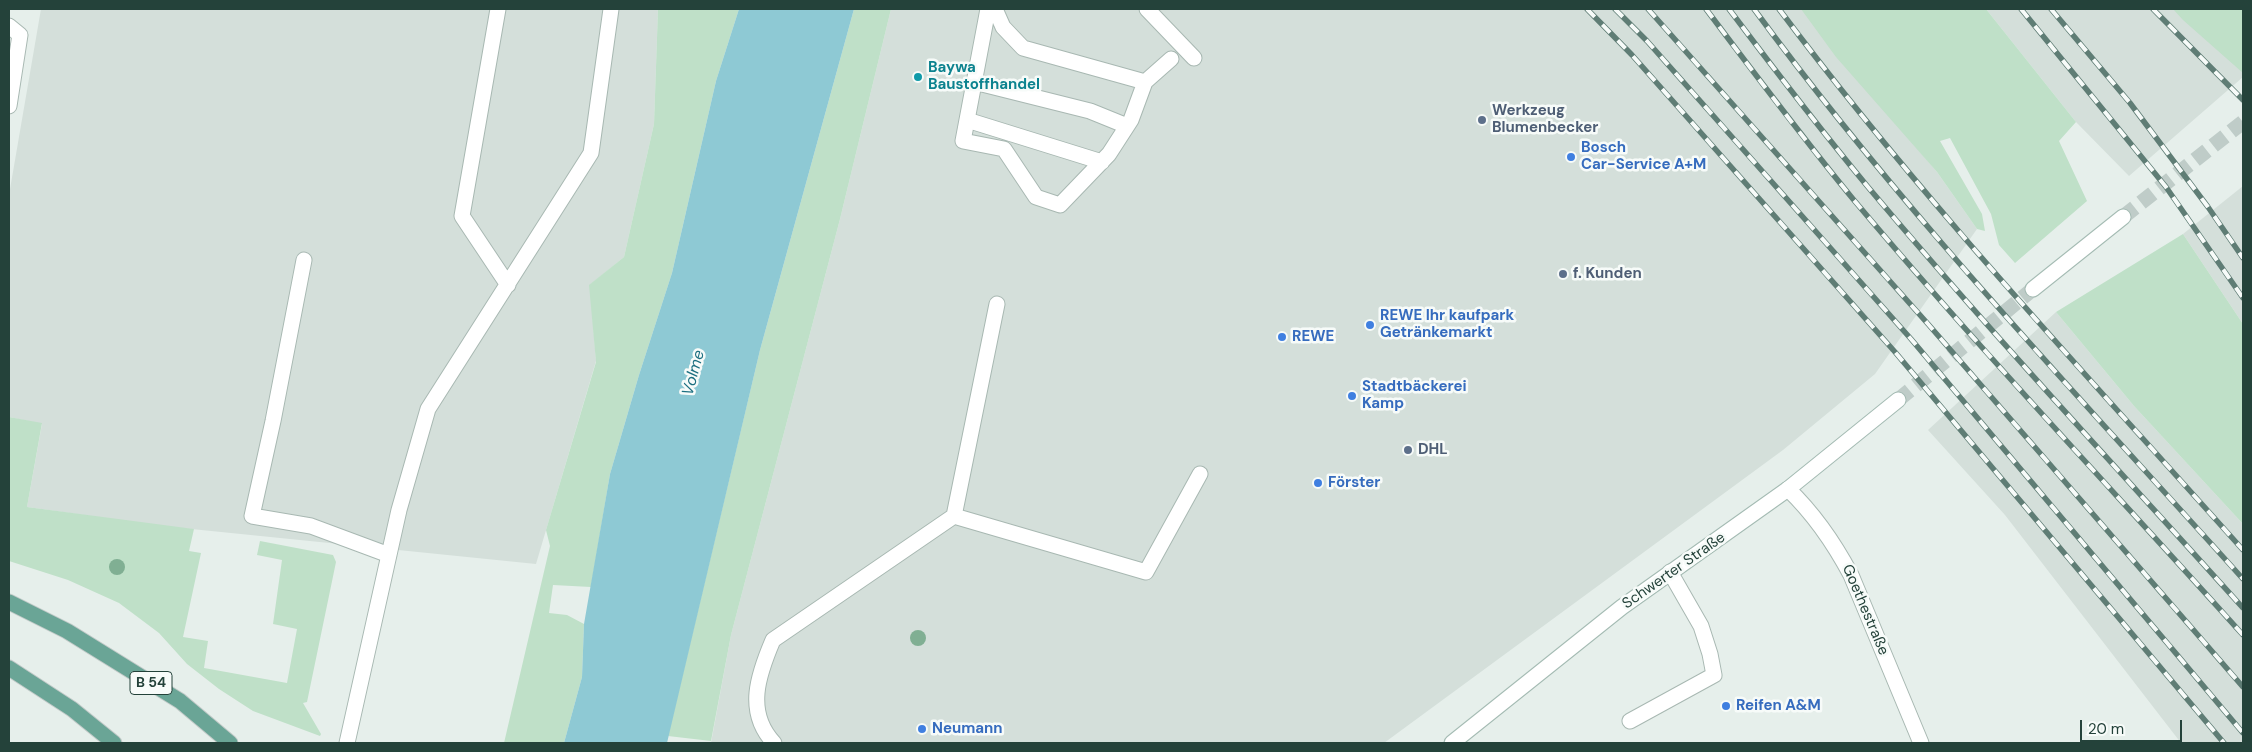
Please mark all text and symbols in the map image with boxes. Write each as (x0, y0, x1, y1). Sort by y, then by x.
place label: Baywa Baustoffhandel (928, 59, 1040, 94)
marker: Baywa Baustoffhandel (912, 71, 924, 83)
place label: Werkzeug Blumenbecker (1492, 102, 1598, 137)
marker: Werkzeug Blumenbecker (1476, 114, 1488, 126)
place label: Bosch Car-Service A+M (1581, 139, 1706, 174)
marker: Bosch Car-Service A+M (1565, 151, 1577, 163)
place label: f. Kunden (1573, 265, 1642, 283)
marker: f. Kunden (1557, 268, 1569, 280)
place label: REWE Ihr kaufpark Getränkemarkt (1380, 307, 1514, 342)
marker: REWE Ihr kaufpark Getränkemarkt (1364, 319, 1376, 331)
place label: REWE (1292, 328, 1334, 346)
marker: REWE (1276, 331, 1288, 343)
water label: Volme (679, 348, 709, 398)
place label: Stadtbäckerei Kamp (1362, 378, 1467, 413)
marker: Stadtbäckerei Kamp (1346, 390, 1358, 402)
place label: DHL (1418, 441, 1448, 459)
marker: DHL (1402, 444, 1414, 456)
place label: Förster (1328, 474, 1380, 492)
marker: Förster (1312, 477, 1324, 489)
street label: Schwerter Straße (1619, 529, 1729, 613)
street label: Goethestraße (1838, 562, 1892, 658)
road number: B 54 (130, 671, 172, 694)
place label: Reifen A&M (1736, 697, 1821, 715)
marker: Reifen A&M (1720, 700, 1732, 712)
scale bar (2082, 710, 2184, 742)
text: 20 m (2088, 719, 2124, 739)
place label: Neumann (932, 720, 1003, 738)
marker: Neumann (916, 723, 928, 735)

